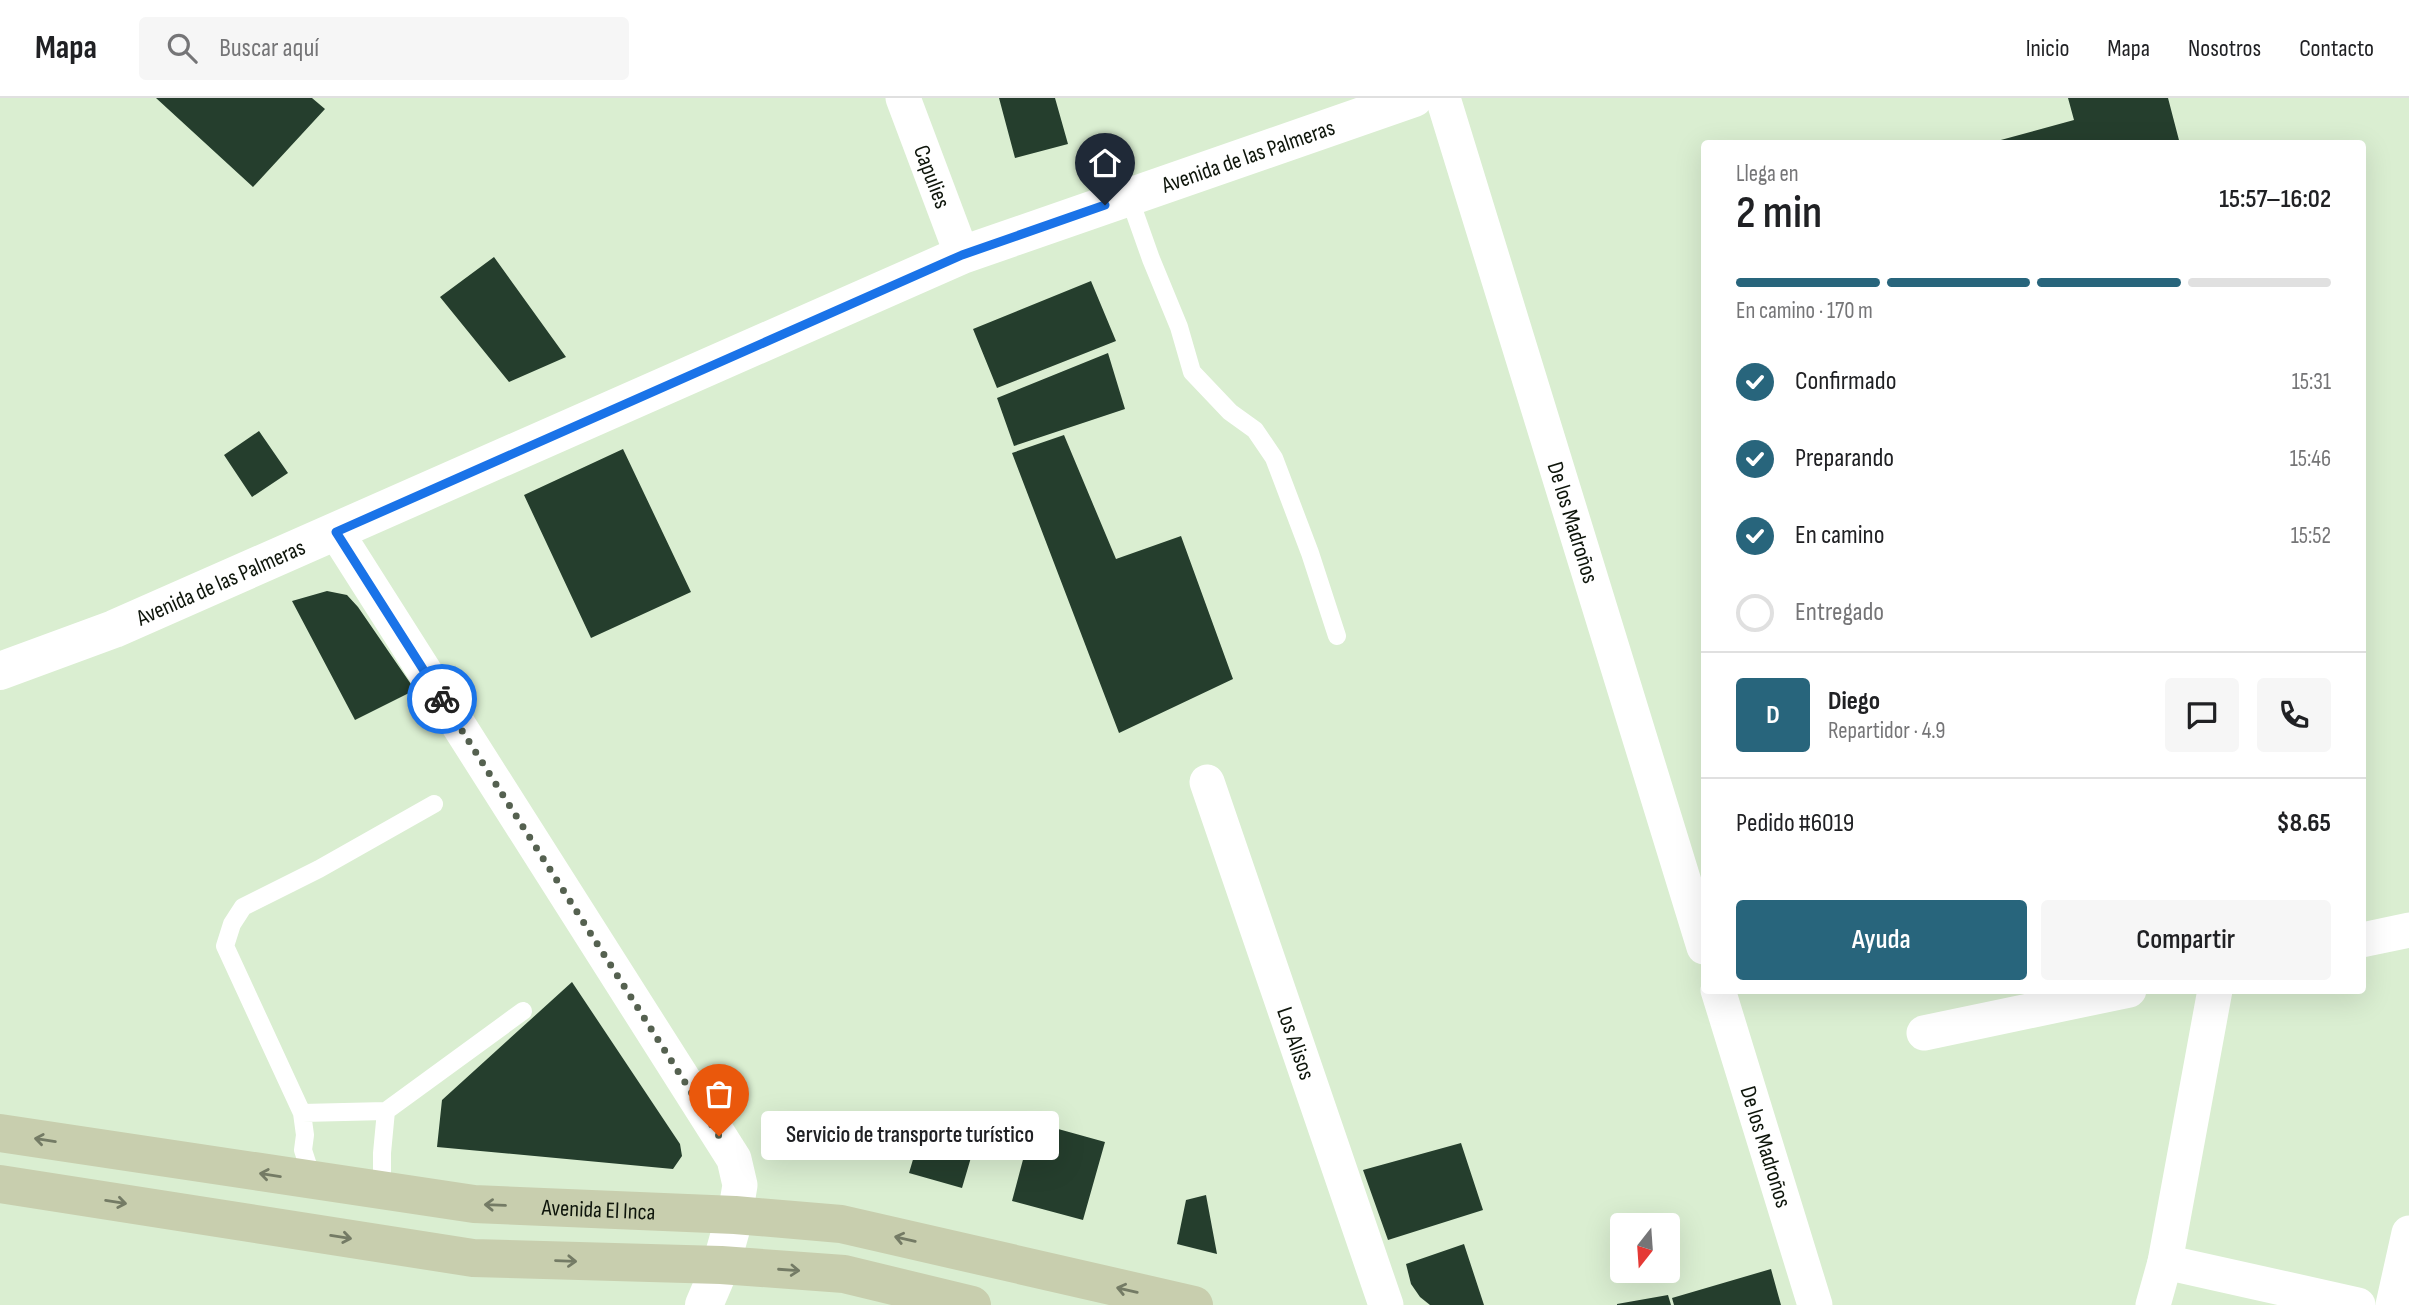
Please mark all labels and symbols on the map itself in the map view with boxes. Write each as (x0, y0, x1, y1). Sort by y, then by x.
street label: Avenida de las Palmeras (1157, 114, 1339, 200)
pin (1075, 133, 1135, 205)
street label: Capulies (907, 141, 956, 212)
street label: De los Madroños (1541, 459, 1604, 587)
street label: Avenida de las Palmeras (131, 533, 310, 633)
courier (407, 664, 477, 734)
street label: Los Alisos (1270, 1003, 1321, 1083)
pin (689, 1064, 749, 1136)
street label: De los Madroños (1733, 1083, 1797, 1211)
callout: Servicio de transporte turístico (761, 1112, 1058, 1160)
one-way arrow (34, 1133, 57, 1146)
one-way arrow (259, 1168, 282, 1181)
street label: Avenida El Inca (540, 1194, 656, 1227)
one-way arrow (104, 1196, 127, 1209)
one-way arrow (484, 1199, 507, 1212)
north arrow (1610, 1213, 1680, 1283)
one-way arrow (329, 1231, 352, 1244)
one-way arrow (894, 1232, 917, 1245)
one-way arrow (555, 1254, 578, 1267)
one-way arrow (777, 1264, 800, 1277)
one-way arrow (1116, 1283, 1139, 1296)

